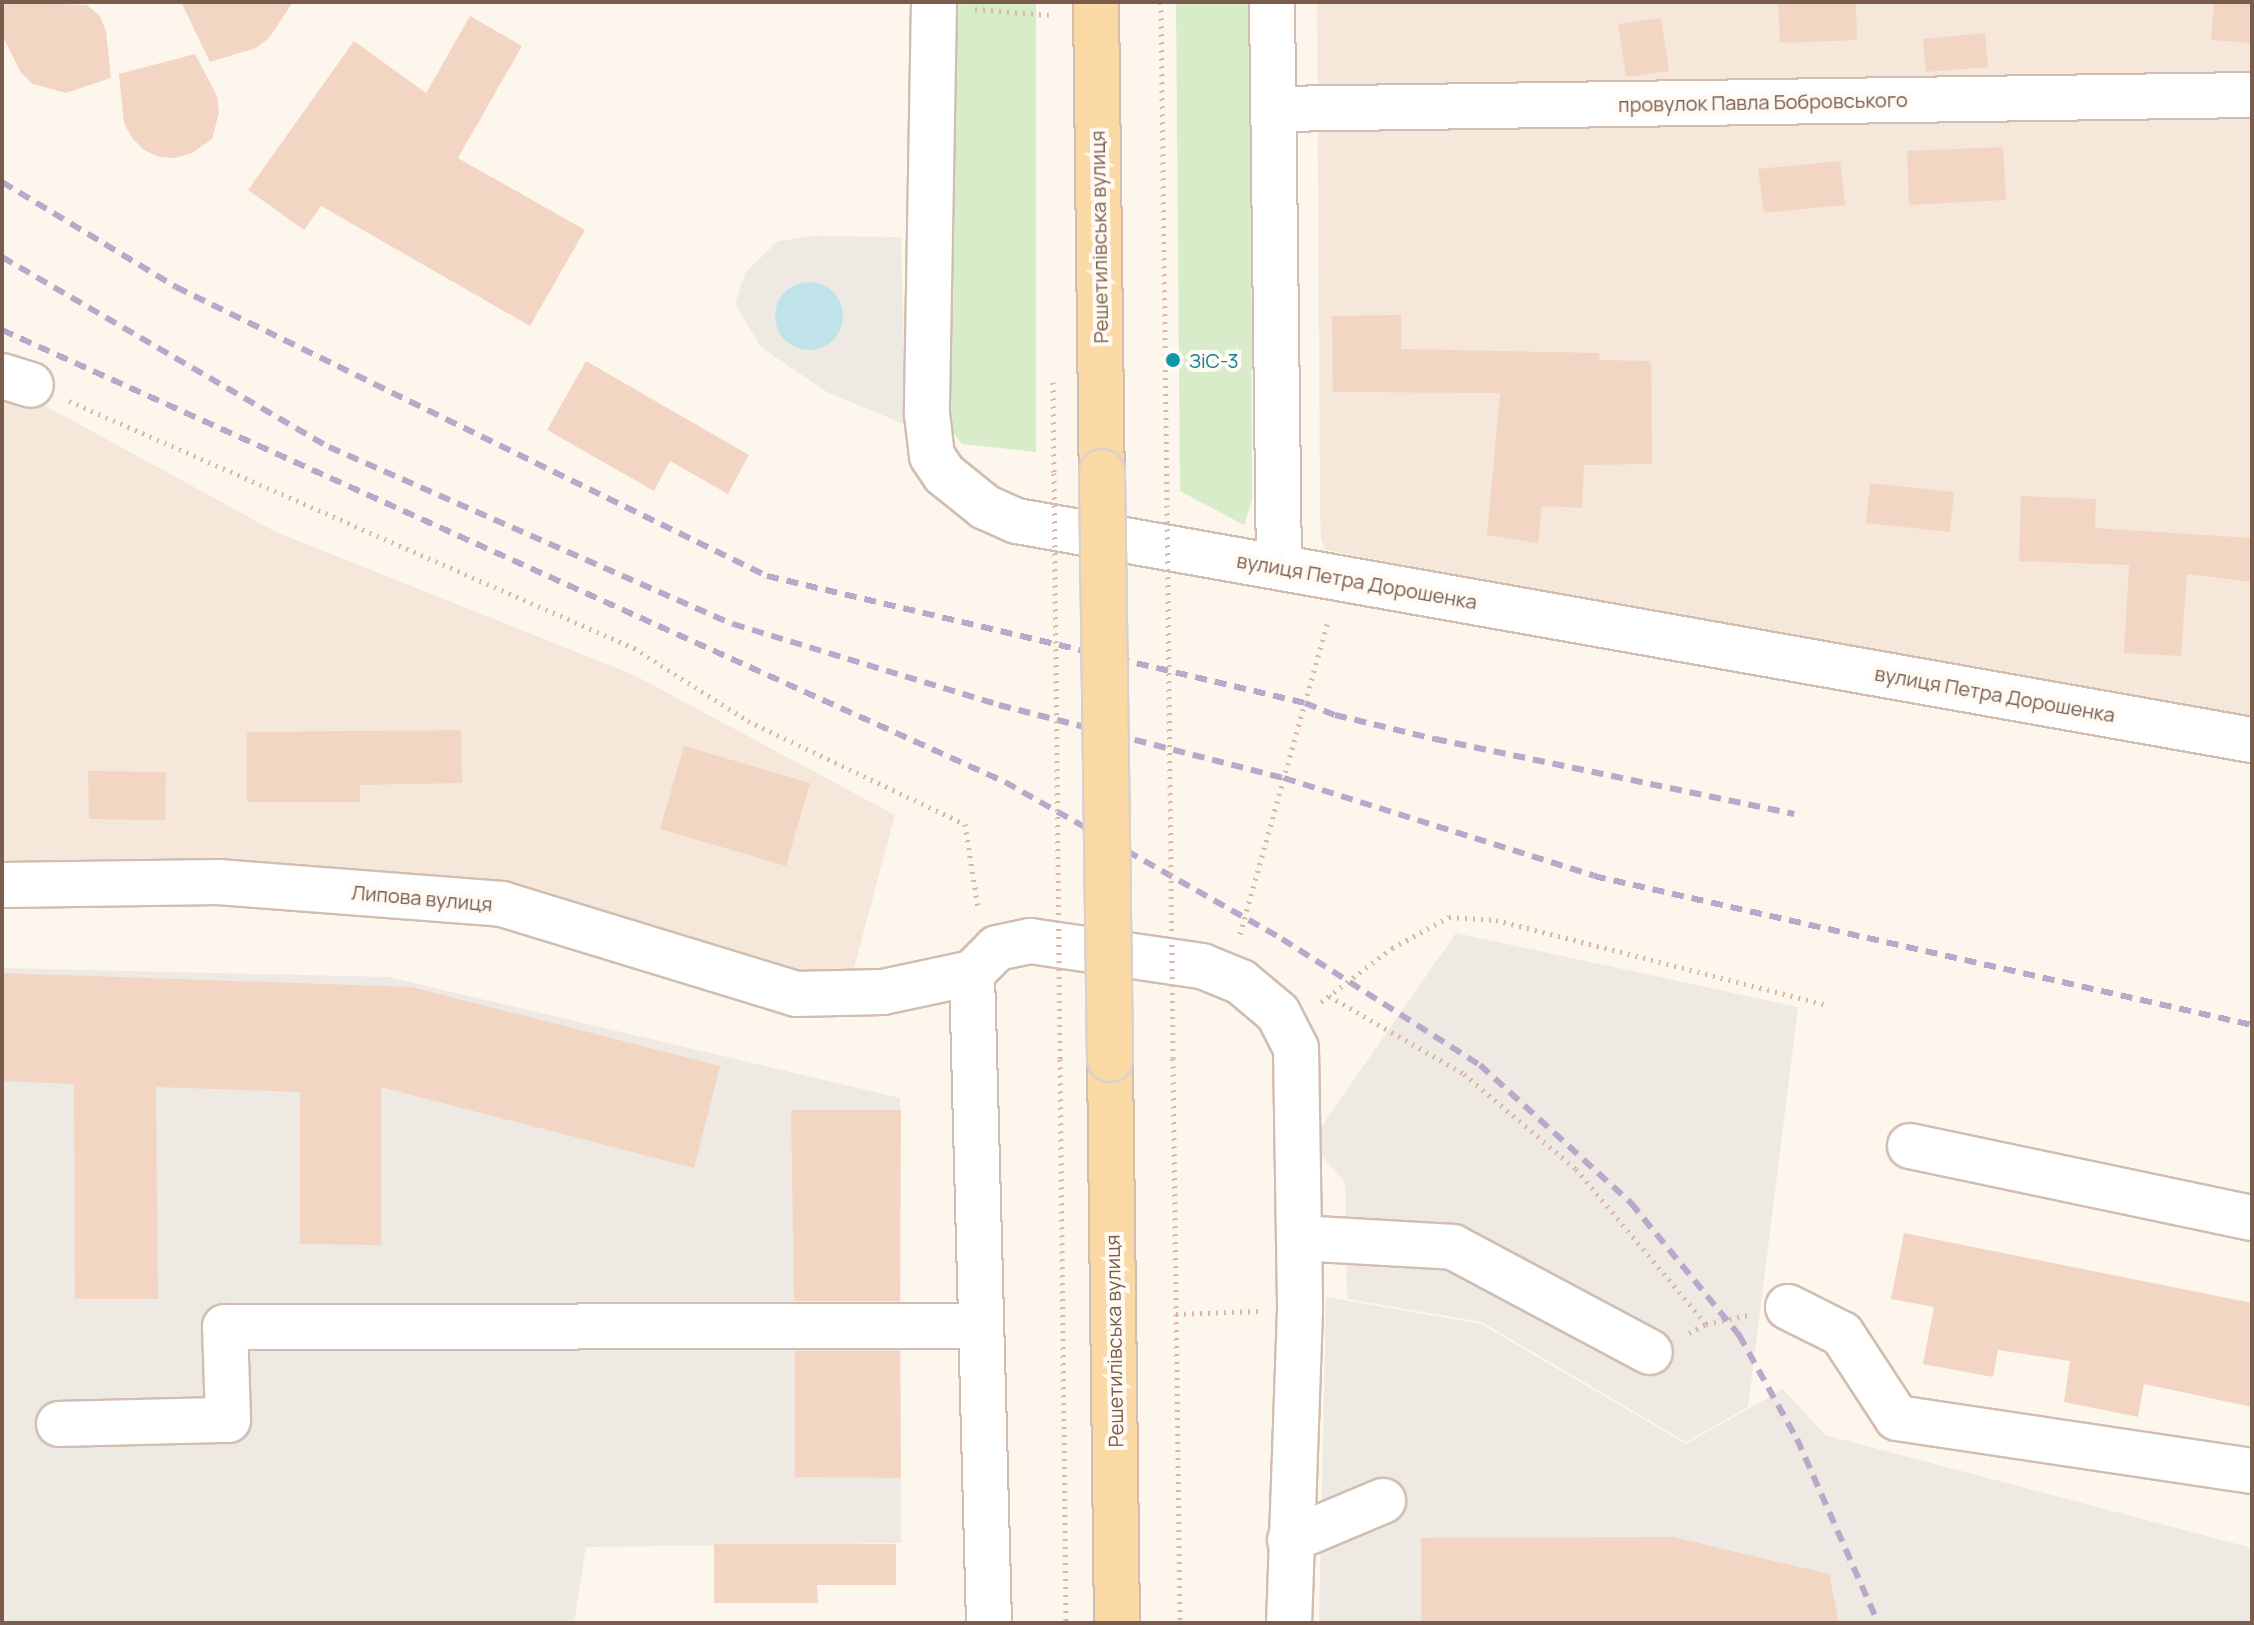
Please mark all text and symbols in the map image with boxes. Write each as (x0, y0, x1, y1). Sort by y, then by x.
street label: провулок Павла Бобровського (1618, 87, 1908, 117)
street label: Решетилівська вулиця (1085, 130, 1113, 344)
place label: ЗіС-3 (1189, 348, 1239, 372)
marker: ЗіС-3 (1164, 351, 1182, 369)
street label: вулиця Петра Дорошенка (1235, 548, 1479, 614)
street label: вулиця Петра Дорошенка (1873, 661, 2117, 727)
street label: Липова вулиця (350, 880, 494, 916)
street label: Решетилівська вулиця (1100, 1234, 1128, 1448)

